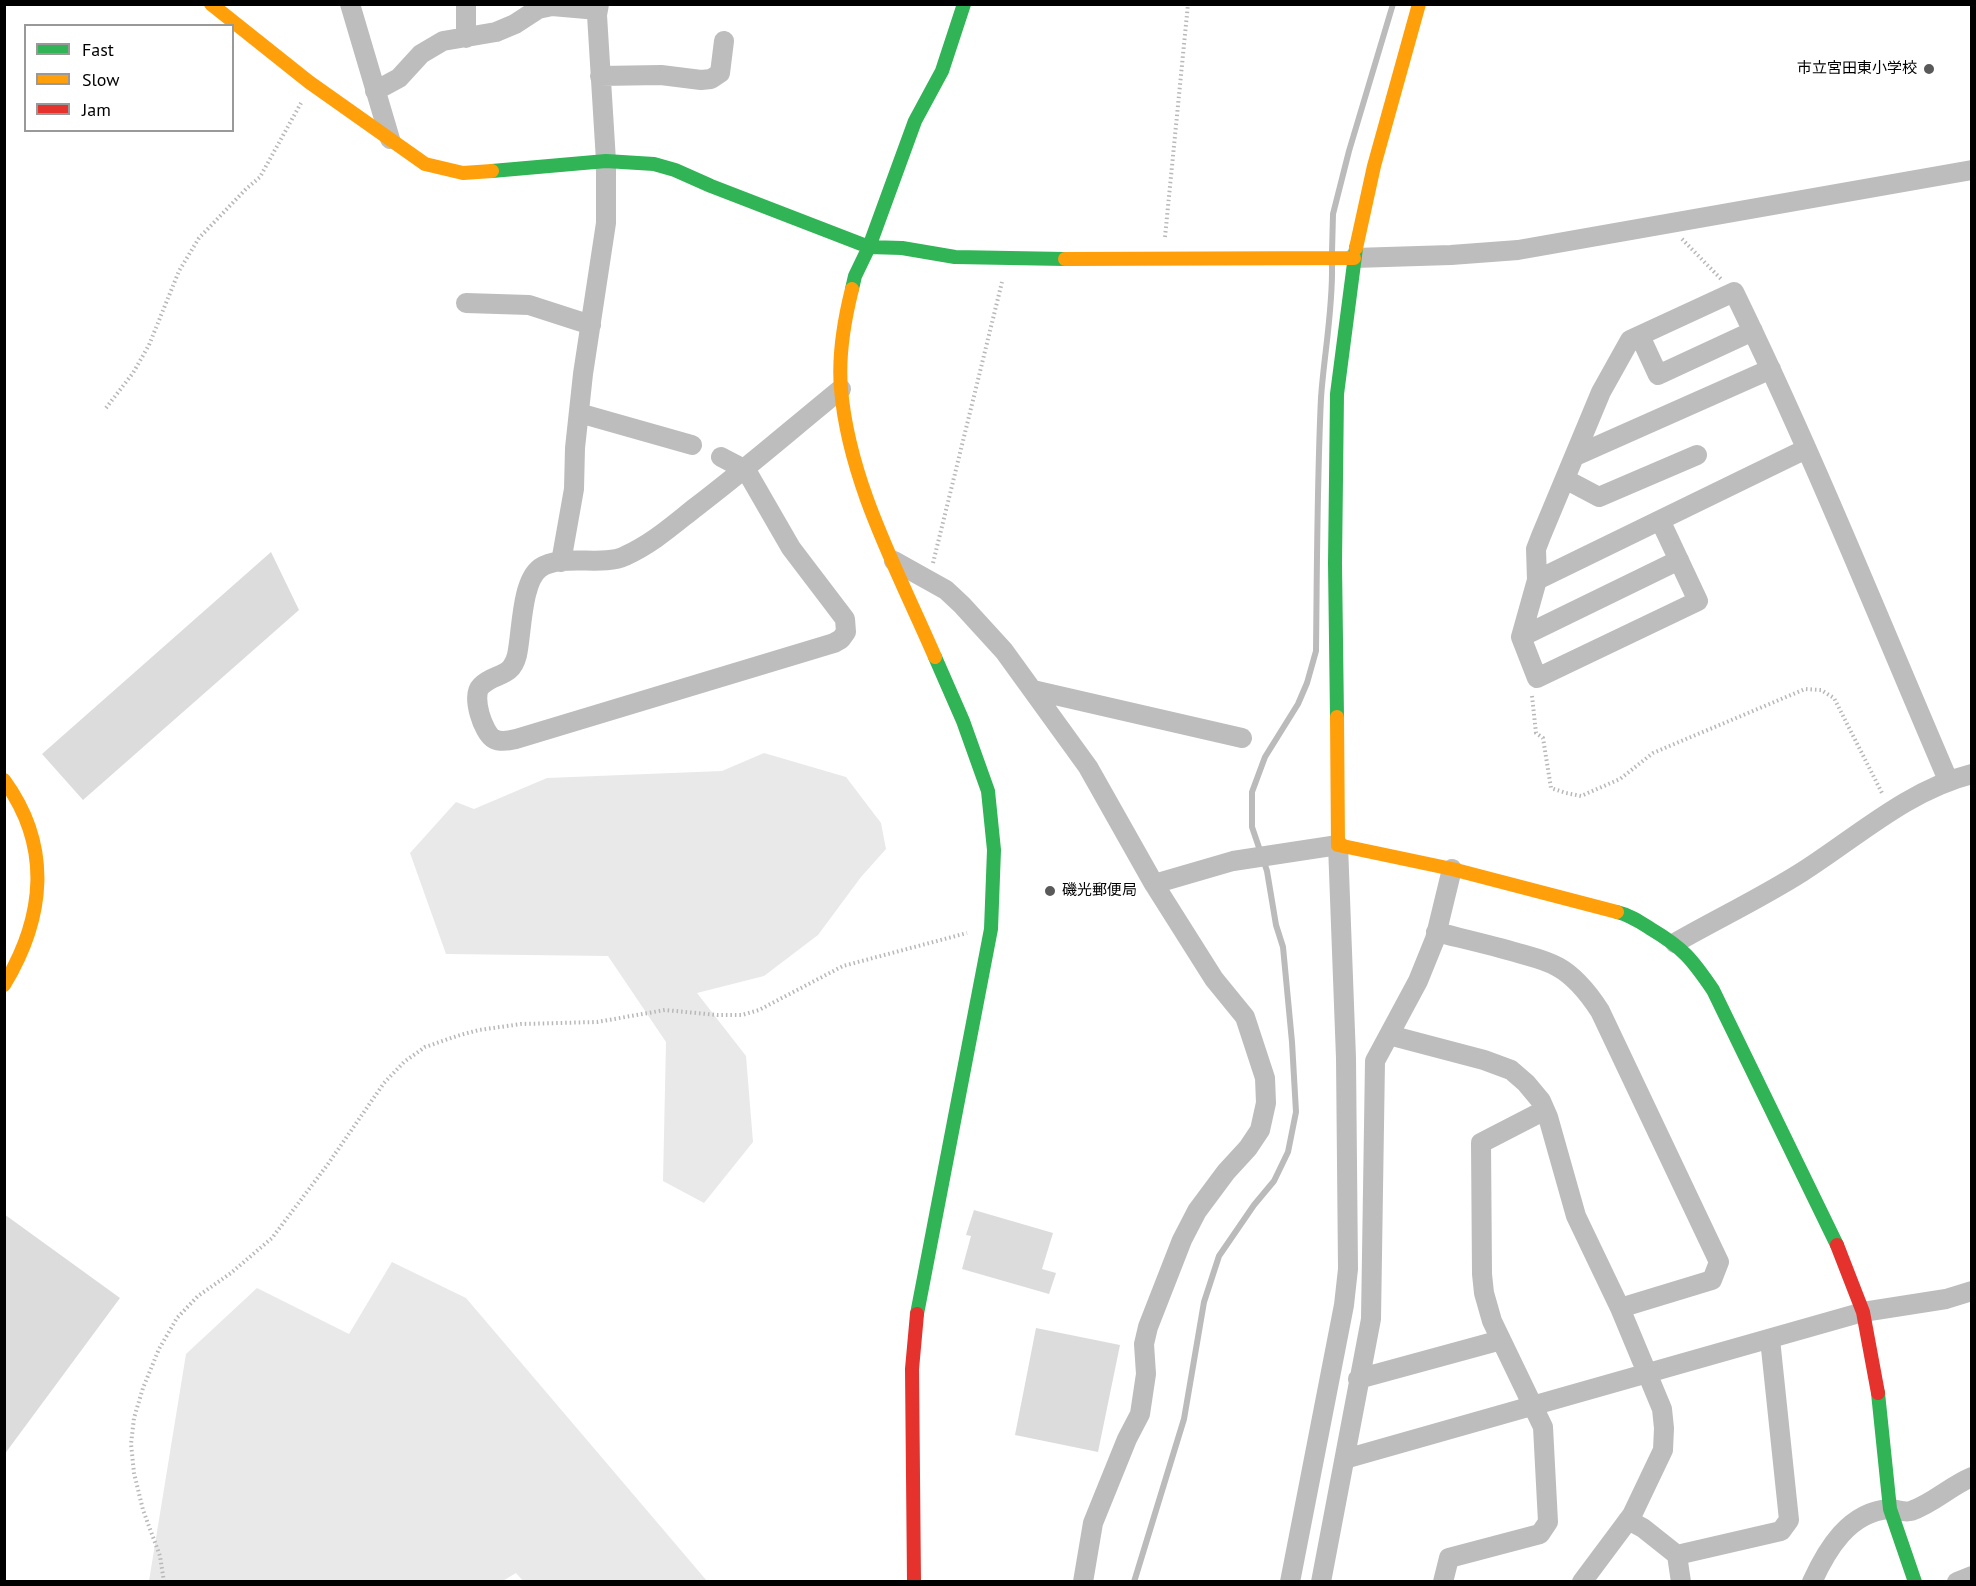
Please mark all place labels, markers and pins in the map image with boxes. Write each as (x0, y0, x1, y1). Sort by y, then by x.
place label: 市立宮田東小学校 (1797, 60, 1917, 78)
marker: 市立宮田東小学校 (1922, 62, 1936, 76)
place label: 磯光郵便局 (1062, 882, 1137, 900)
marker: 磯光郵便局 (1043, 884, 1057, 898)

